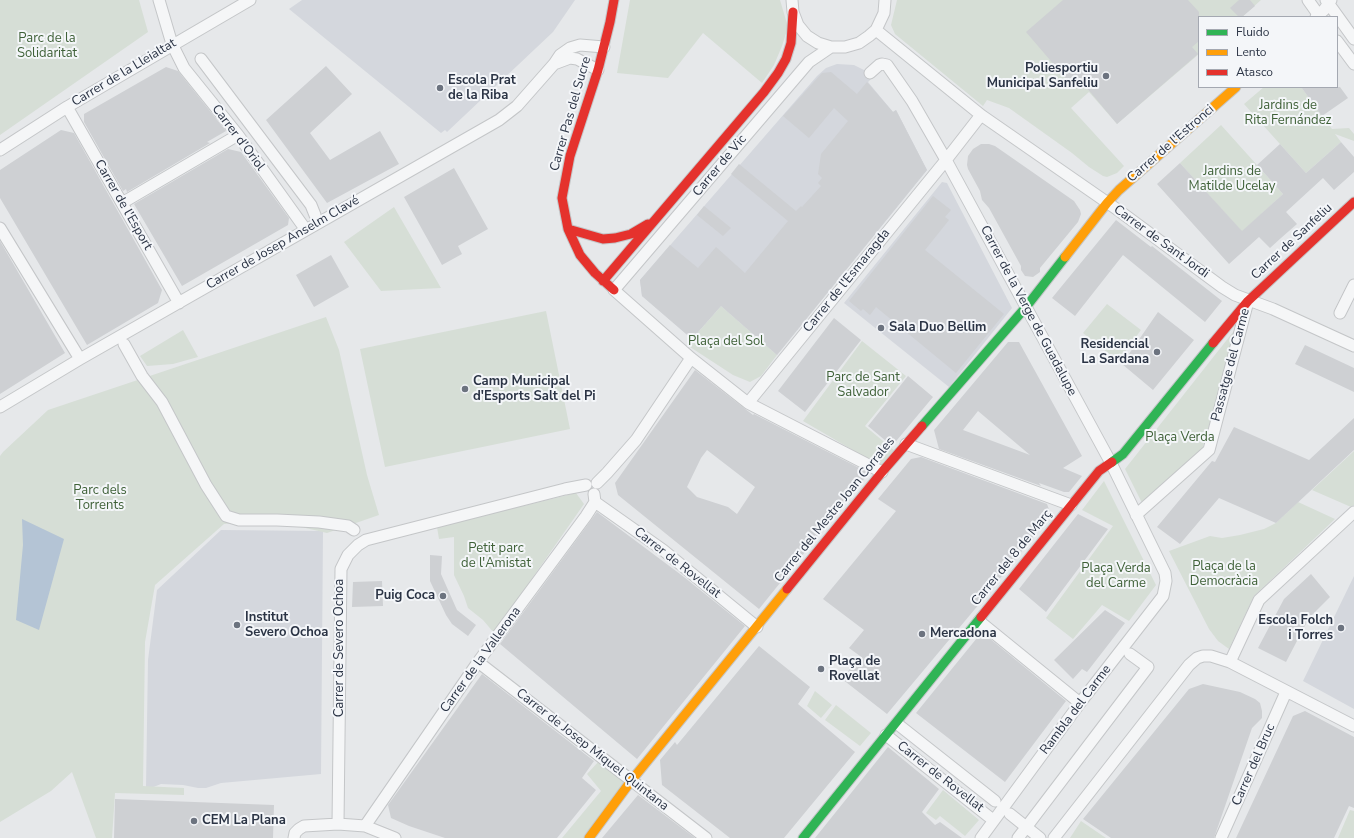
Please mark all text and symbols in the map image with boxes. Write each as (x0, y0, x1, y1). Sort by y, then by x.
legend (1198, 16, 1338, 88)
text: Fluido (1236, 24, 1269, 40)
park label: Parc de la Solidaritat (17, 31, 77, 62)
street label: Carrer de la Lleialtat (69, 36, 179, 110)
text: Lento (1236, 44, 1266, 60)
street label: Carrer Pas del Sucre (547, 55, 595, 173)
place label: Poliesportiu Municipal Sanfeliu (987, 61, 1098, 92)
text: Atasco (1236, 64, 1273, 80)
marker: Poliesportiu Municipal Sanfeliu (1101, 71, 1111, 81)
place label: Escola Prat de la Riba (448, 73, 516, 104)
marker: Escola Prat de la Riba (435, 83, 445, 93)
park label: Jardins de Rita Fernández (1244, 98, 1332, 129)
street label: Carrer d'Oriol (208, 102, 268, 174)
street label: Carrer de l'Estronci (1124, 102, 1218, 186)
street label: Carrer de Vic (690, 132, 750, 200)
street label: Carrer de l'Esport (91, 157, 155, 253)
park label: Jardins de Matilde Ucelay (1189, 164, 1275, 195)
street label: Carrer de Josep Anselm Clavé (204, 193, 362, 293)
street label: Carrer de Sanfeliu (1248, 201, 1336, 283)
street label: Carrer de Sant Jordi (1110, 202, 1212, 282)
street label: Carrer de la Verge de Guadalupe (976, 223, 1080, 399)
street label: Carrer de l'Esmaragda (800, 226, 894, 336)
street label: Passatge del Carme (1208, 307, 1254, 423)
place label: Sala Duo Bellim (889, 320, 987, 336)
marker: Sala Duo Bellim (876, 323, 886, 333)
park label: Plaça del Sol (688, 334, 764, 350)
place label: Residencial La Sardana (1080, 337, 1149, 368)
marker: Residencial La Sardana (1152, 347, 1162, 357)
park label: Parc de Sant Salvador (826, 370, 900, 401)
place label: Camp Municipal d'Esports Salt del Pi (473, 374, 596, 405)
marker: Camp Municipal d'Esports Salt del Pi (460, 384, 470, 394)
park label: Plaça Verda (1145, 430, 1215, 446)
street label: Carrer del Mestre Joan Corrales (772, 434, 898, 586)
park label: Parc dels Torrents (73, 483, 127, 514)
street label: Carrer del 8 de Març (969, 507, 1055, 609)
street label: Carrer de Rovellat (631, 524, 723, 602)
park label: Petit parc de l'Amistat (461, 541, 531, 572)
park label: Plaça de la Democràcia (1190, 559, 1258, 590)
park label: Plaça Verda del Carme (1081, 561, 1151, 592)
street label: Carrer de Severo Ochoa (332, 579, 348, 717)
place label: Puig Coca (375, 588, 435, 604)
marker: Puig Coca (438, 591, 448, 601)
street label: Carrer de la Vallerona (437, 604, 525, 716)
place label: Institut Severo Ochoa (245, 610, 328, 641)
place label: Escola Folch i Torres (1258, 613, 1333, 644)
marker: Institut Severo Ochoa (232, 620, 242, 630)
marker: Escola Folch i Torres (1336, 623, 1346, 633)
place label: Mercadona (930, 626, 997, 642)
marker: Mercadona (917, 629, 927, 639)
place label: Plaça de Rovellat (829, 654, 880, 685)
street label: Rambla del Carme (1037, 662, 1115, 758)
marker: Plaça de Rovellat (816, 664, 826, 674)
street label: Carrer de Josep Miquel Quintana (513, 686, 671, 814)
street label: Carrer del Bruc (1229, 722, 1279, 808)
street label: Carrer de Rovellat (894, 738, 986, 816)
place label: CEM La Plana (202, 813, 286, 829)
marker: CEM La Plana (189, 816, 199, 826)

